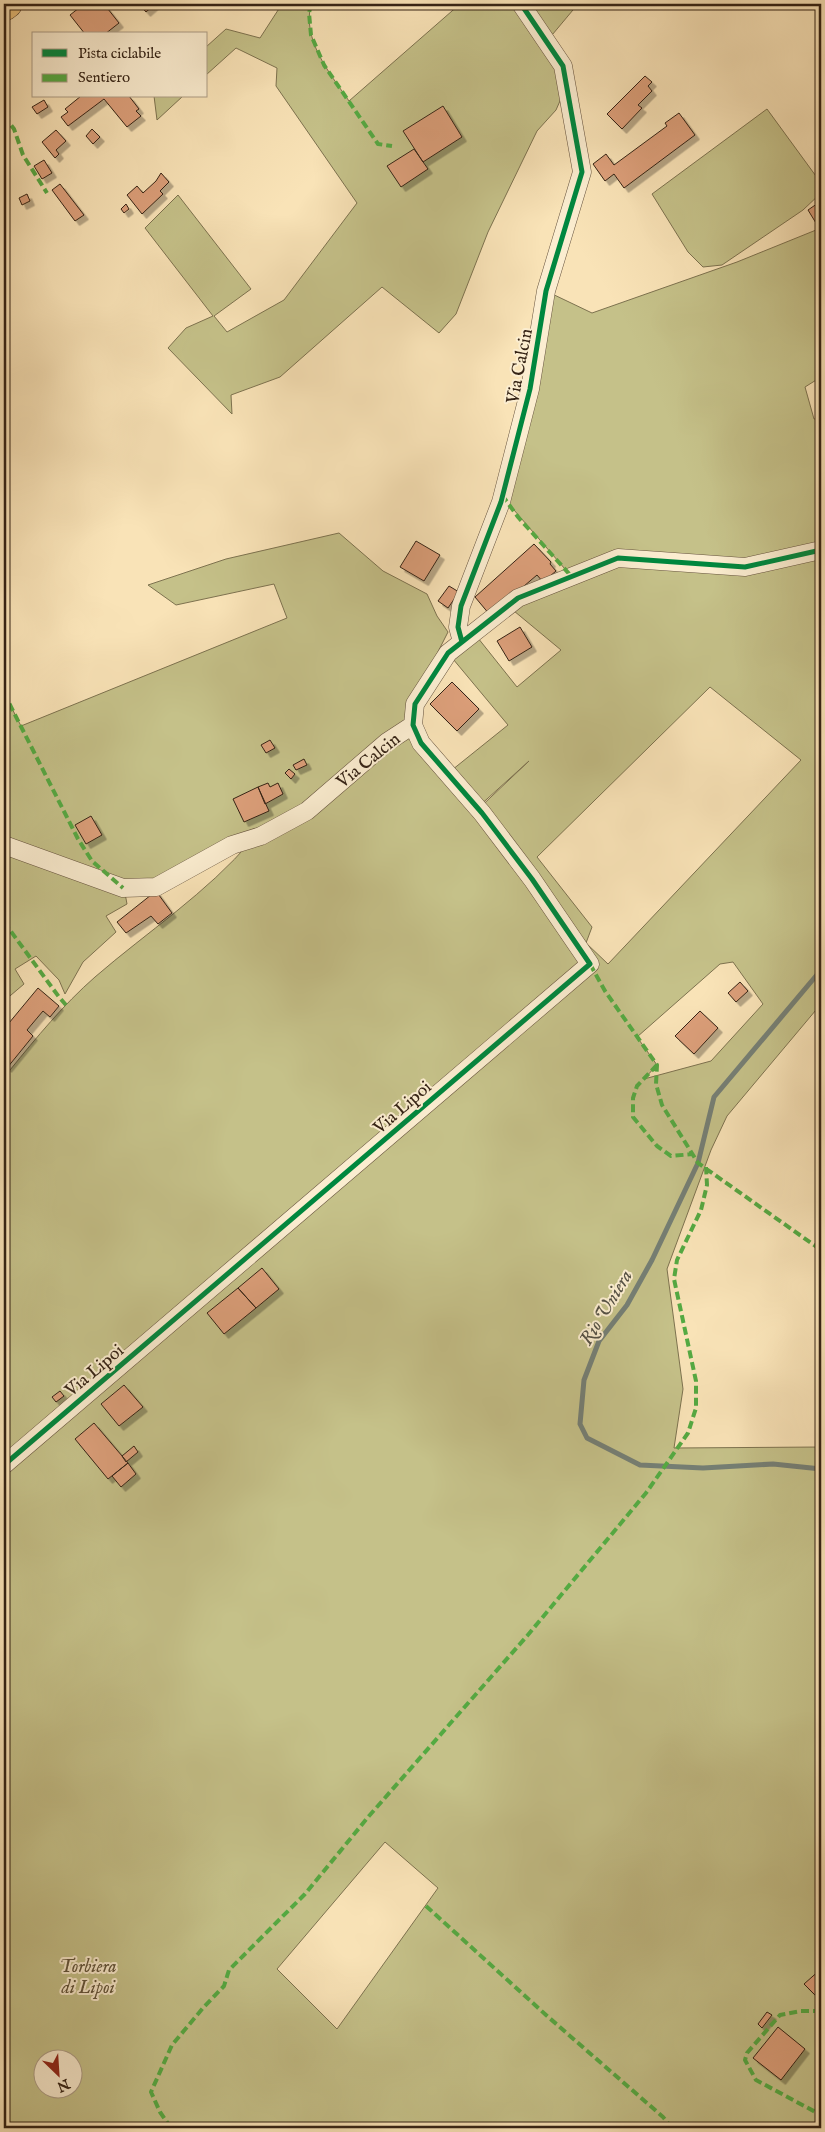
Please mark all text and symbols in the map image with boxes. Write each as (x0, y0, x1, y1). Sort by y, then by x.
legend (32, 32, 208, 98)
text: Pista ciclabile (78, 44, 161, 63)
text: Sentiero (78, 68, 130, 87)
street label: Via Calcin (502, 326, 539, 407)
street label: Via Calcin (331, 728, 406, 795)
street label: Via Lipoi (368, 1076, 437, 1140)
water label: Rio Uniera (575, 1266, 639, 1350)
street label: Via Lipoi (60, 1340, 129, 1403)
park label: Torbiera di Lipoi (60, 1956, 116, 2000)
north arrow (32, 2050, 82, 2100)
text: N (54, 2074, 73, 2096)

